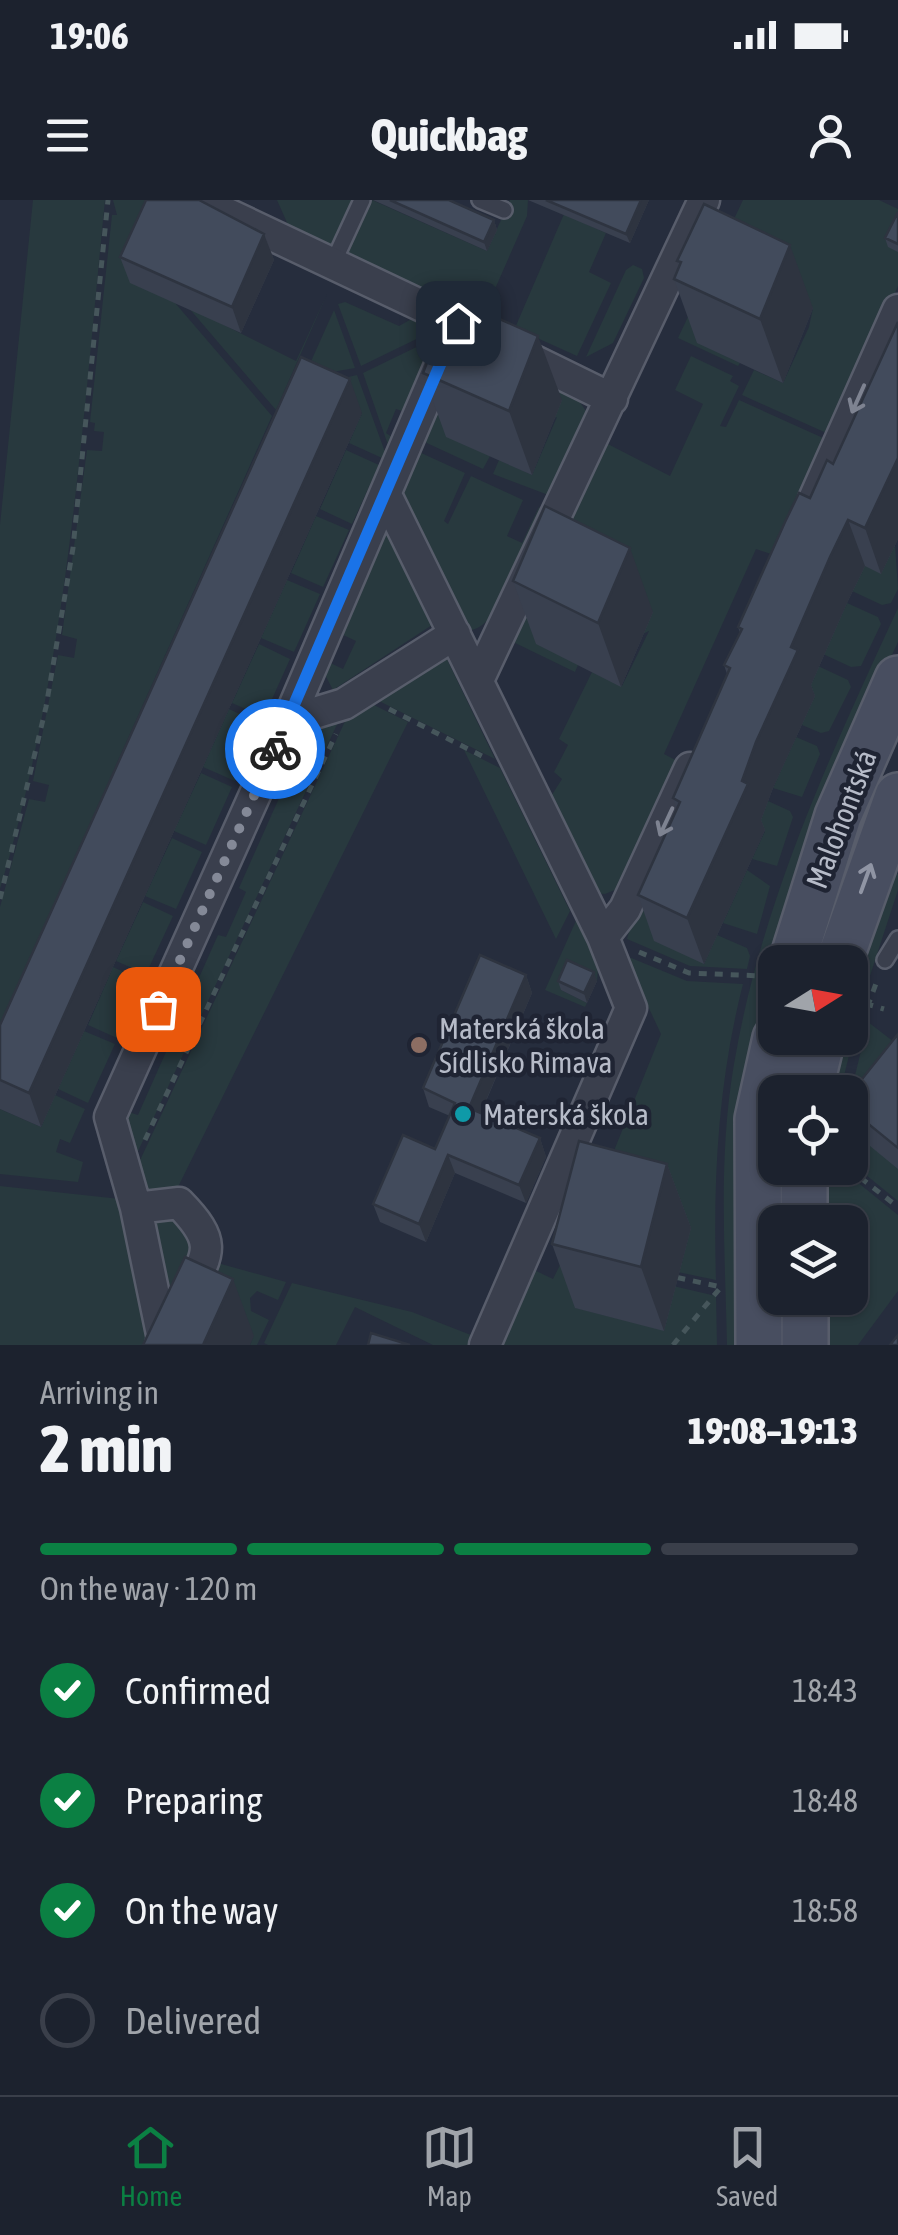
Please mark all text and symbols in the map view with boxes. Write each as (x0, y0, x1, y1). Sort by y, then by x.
text: 19:06 (50, 14, 129, 57)
icon: menu (40, 108, 95, 163)
icon: person (803, 108, 858, 163)
text: Quickbag (371, 109, 527, 161)
pin (416, 281, 501, 366)
icon: home (431, 296, 486, 351)
one-way arrow (848, 383, 866, 414)
courier (225, 699, 325, 799)
icon: bike (248, 722, 303, 777)
street label: Malohontská (799, 745, 883, 893)
one-way arrow (655, 806, 674, 836)
one-way arrow (858, 864, 876, 895)
north arrow (758, 945, 868, 1055)
map controls (758, 945, 868, 1315)
pin (116, 967, 201, 1052)
icon: bag (131, 982, 186, 1037)
place label: Materská škola Sídlisko Rimava (439, 1011, 612, 1079)
marker: Materská škola Sídlisko Rimava (408, 1034, 430, 1056)
button: locate (758, 1075, 868, 1185)
place label: Materská škola (483, 1097, 649, 1131)
marker: Materská škola (452, 1103, 474, 1125)
button: layers (758, 1205, 868, 1315)
text: Arriving in (40, 1374, 159, 1411)
text: 19:08–19:13 (688, 1409, 858, 1452)
text: 2 min (40, 1411, 173, 1486)
text: On the way · 120 m (40, 1570, 257, 1607)
icon: check (40, 1663, 95, 1718)
text: Confirmed (125, 1669, 271, 1712)
text: 18:43 (792, 1672, 858, 1709)
icon: check (40, 1773, 95, 1828)
text: Preparing (125, 1779, 263, 1822)
text: 18:48 (792, 1782, 858, 1819)
icon: check (40, 1883, 95, 1938)
text: On the way (125, 1889, 278, 1932)
text: 18:58 (792, 1892, 858, 1929)
text: Delivered (125, 1999, 261, 2042)
tab: Home (120, 2120, 182, 2212)
tab: Map (422, 2120, 477, 2212)
tab: Saved (716, 2120, 778, 2212)

